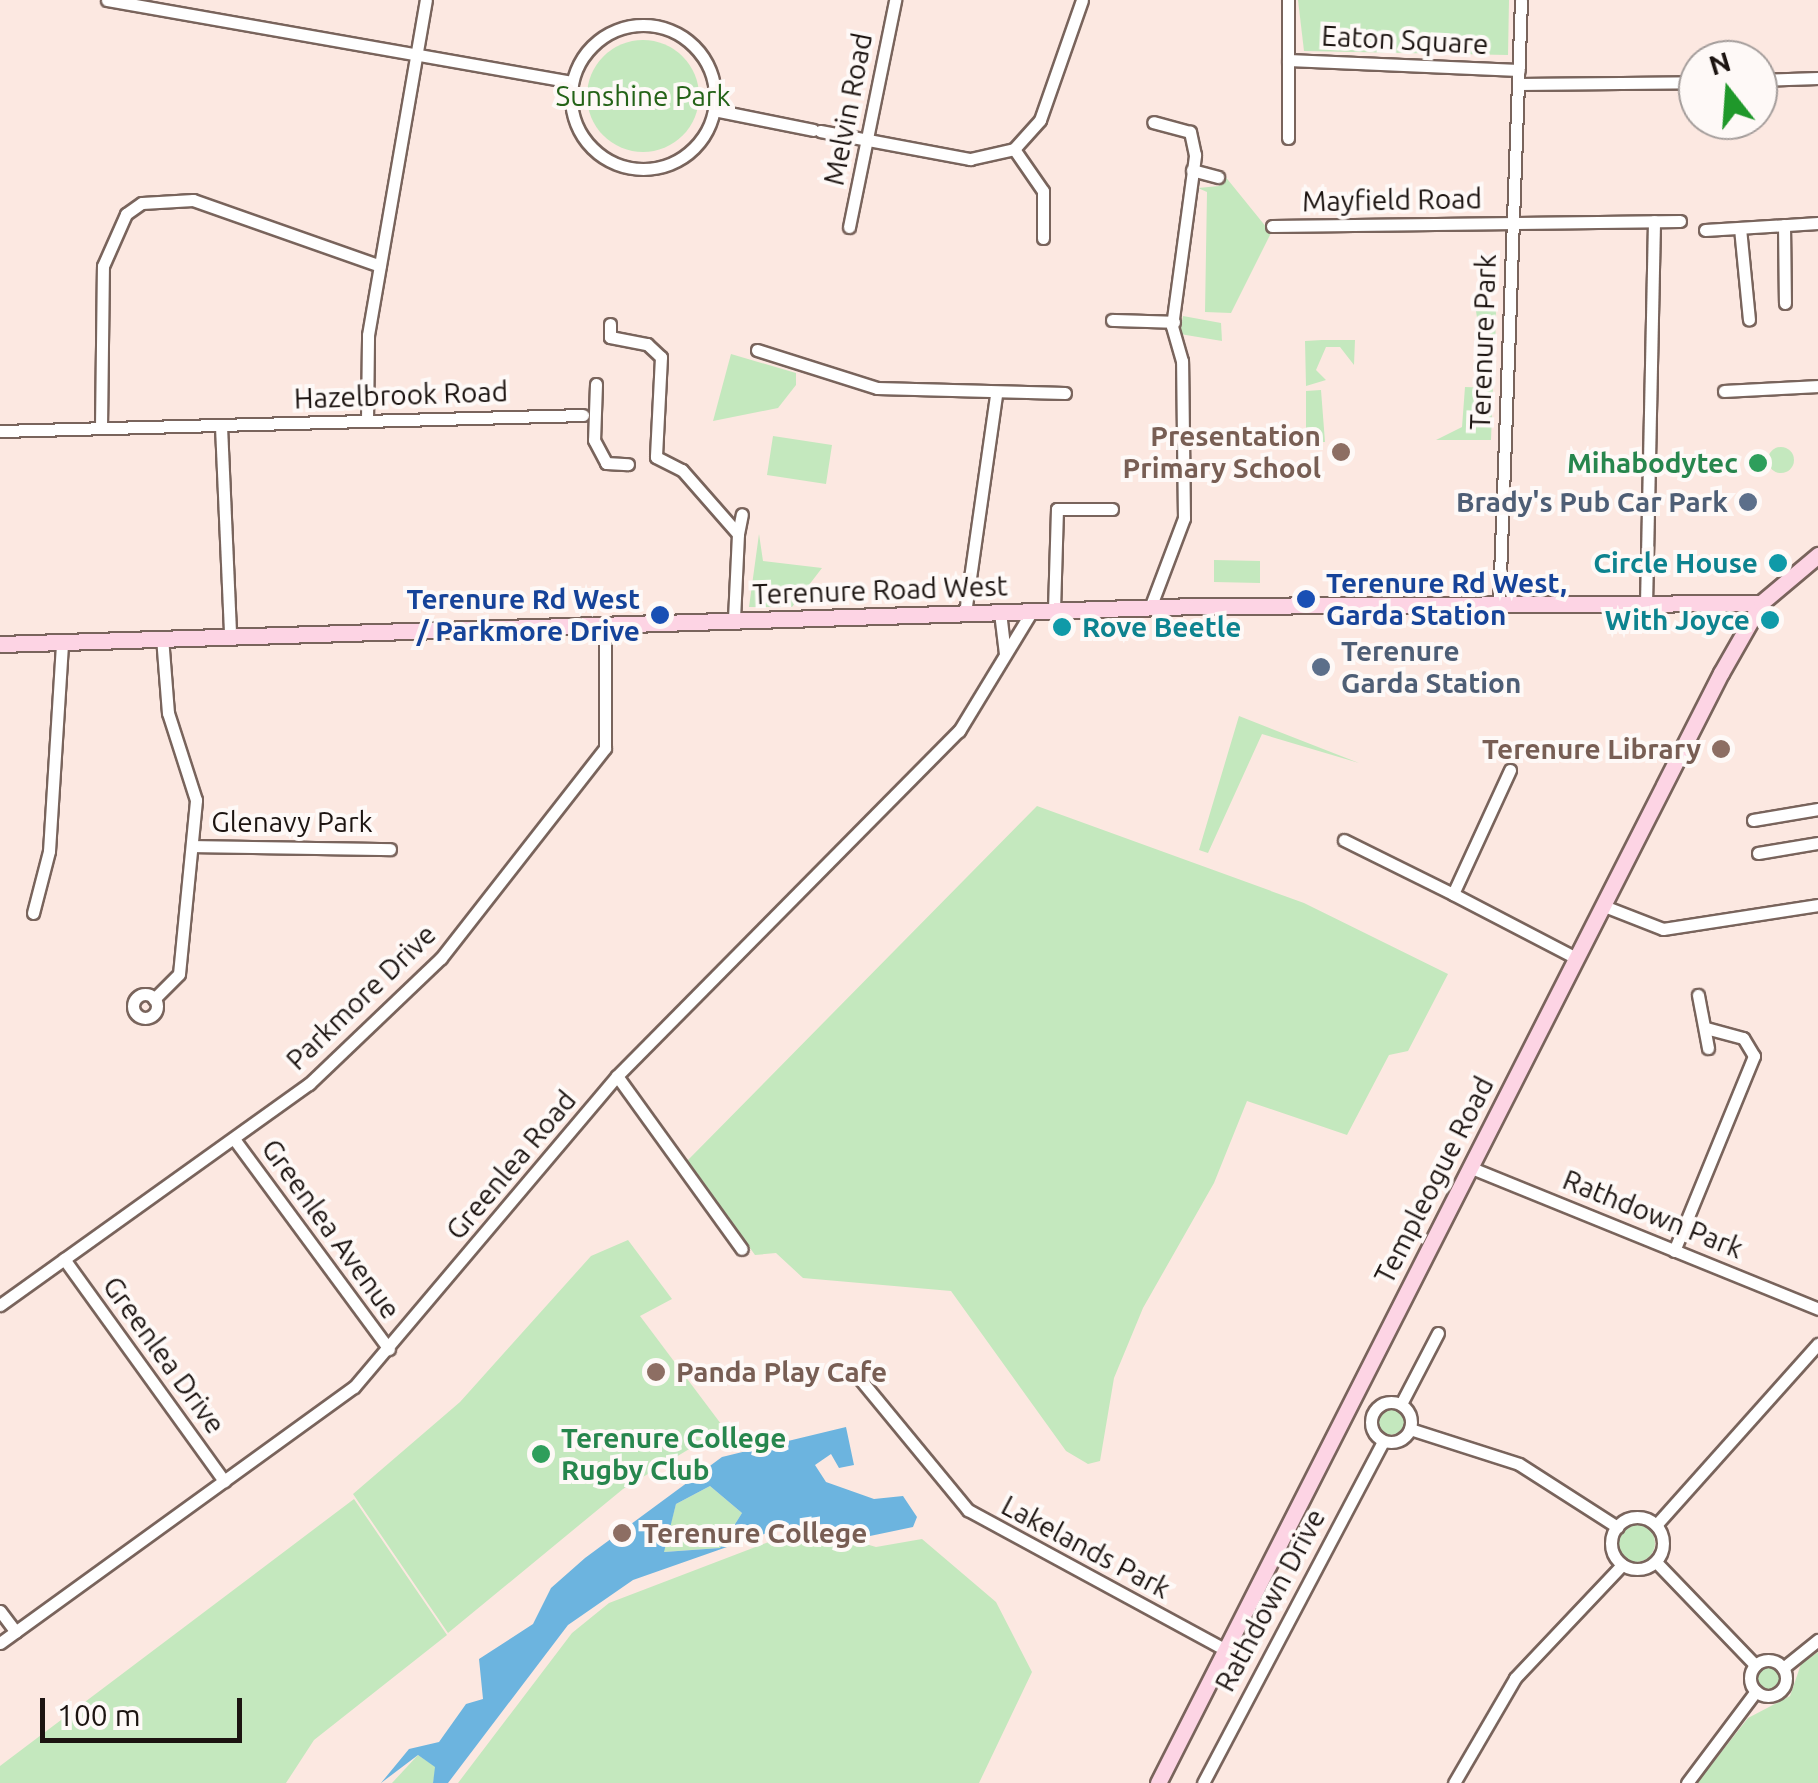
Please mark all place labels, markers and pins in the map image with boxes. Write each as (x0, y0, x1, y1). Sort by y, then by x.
place label: Presentation Primary School (1123, 419, 1321, 485)
marker: Presentation Primary School (1330, 441, 1352, 463)
place label: Mihabodytec (1567, 446, 1738, 480)
marker: Mihabodytec (1747, 452, 1769, 474)
place label: Brady's Pub Car Park (1456, 485, 1728, 519)
marker: Brady's Pub Car Park (1737, 491, 1759, 513)
place label: Circle House (1593, 546, 1758, 580)
marker: Circle House (1767, 552, 1789, 574)
place label: Terenure Rd West, Garda Station (1326, 566, 1567, 632)
place label: Terenure Rd West / Parkmore Drive (407, 582, 640, 648)
marker: Terenure Rd West, Garda Station (1295, 588, 1317, 610)
place label: With Joyce (1605, 603, 1750, 637)
marker: Terenure Rd West / Parkmore Drive (649, 604, 671, 626)
marker: With Joyce (1759, 609, 1781, 631)
place label: Rove Beetle (1082, 610, 1241, 644)
marker: Rove Beetle (1051, 616, 1073, 638)
place label: Terenure Garda Station (1341, 634, 1521, 700)
marker: Terenure Garda Station (1310, 656, 1332, 678)
place label: Terenure Library (1482, 732, 1701, 766)
marker: Terenure Library (1710, 738, 1732, 760)
place label: Panda Play Cafe (676, 1355, 887, 1389)
marker: Panda Play Cafe (645, 1361, 667, 1383)
place label: Terenure College Rugby Club (561, 1421, 786, 1487)
marker: Terenure College Rugby Club (530, 1443, 552, 1465)
place label: Terenure College (642, 1516, 867, 1550)
marker: Terenure College (611, 1522, 633, 1544)

